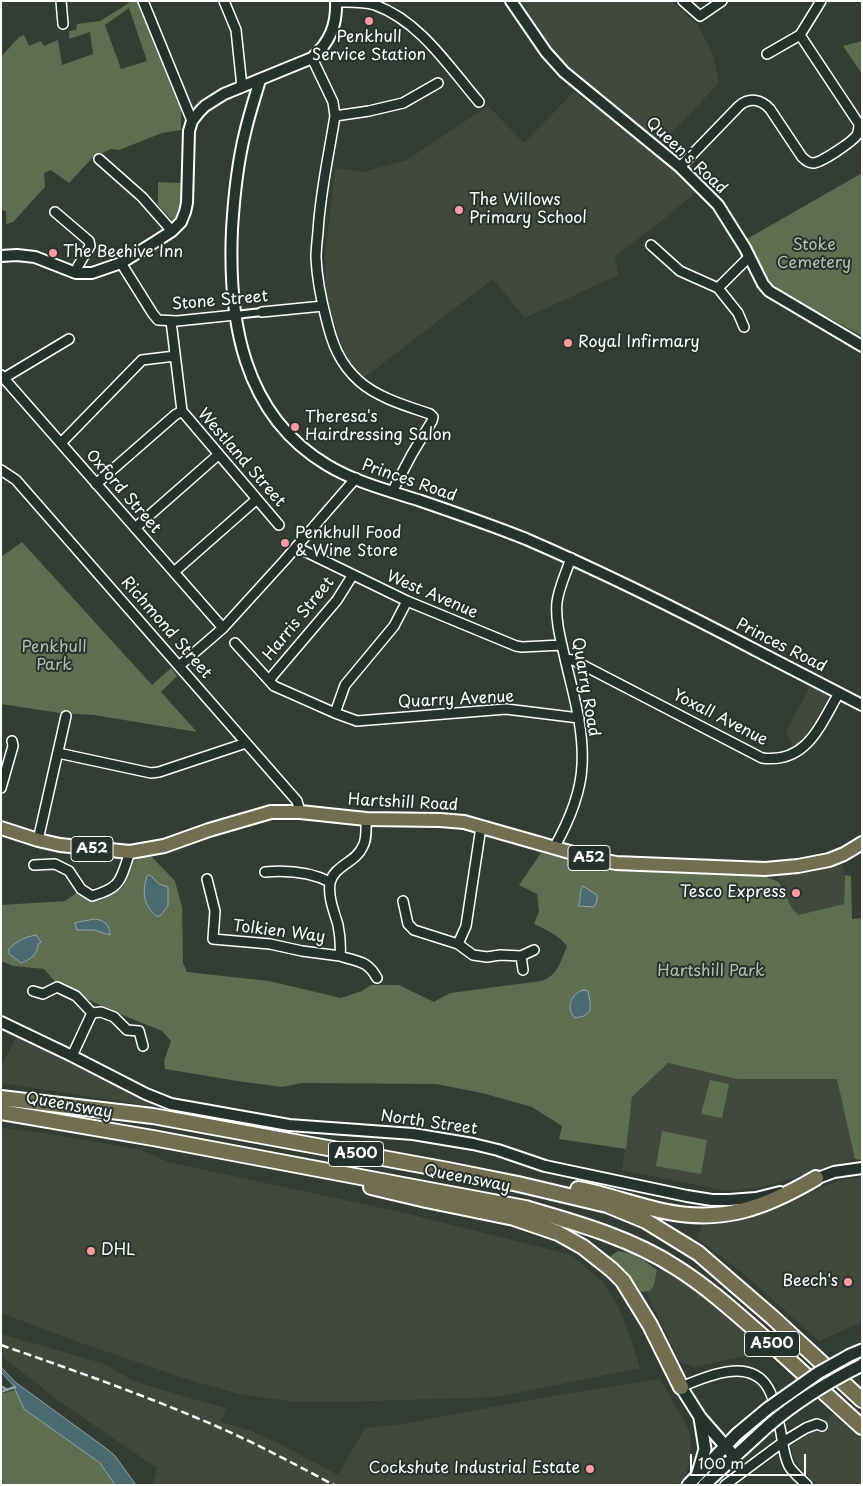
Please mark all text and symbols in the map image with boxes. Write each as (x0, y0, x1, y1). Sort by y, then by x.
marker: Penkhull Service Station (363, 15, 375, 27)
place label: Penkhull Service Station (312, 28, 426, 66)
street label: Queen's Road (641, 113, 731, 199)
place label: The Willows Primary School (469, 191, 587, 229)
marker: The Willows Primary School (453, 204, 465, 216)
park label: Stoke Cemetery (777, 236, 851, 274)
place label: The Beehive Inn (63, 243, 183, 263)
marker: The Beehive Inn (47, 247, 59, 259)
street label: Stone Street (171, 287, 269, 315)
place label: Royal Infirmary (578, 333, 700, 353)
marker: Royal Infirmary (562, 337, 574, 349)
street label: Westland Street (193, 405, 289, 511)
place label: Theresa's Hairdressing Salon (305, 408, 452, 446)
marker: Theresa's Hairdressing Salon (289, 421, 301, 433)
street label: Oxford Street (81, 446, 165, 538)
street label: Princes Road (359, 456, 459, 506)
place label: Penkhull Food & Wine Store (295, 524, 401, 562)
marker: Penkhull Food & Wine Store (279, 537, 291, 549)
street label: West Avenue (383, 567, 481, 623)
street label: Richmond Street (117, 573, 215, 683)
street label: Harris Street (259, 573, 339, 665)
street label: Princes Road (733, 615, 829, 677)
street label: Quarry Road (567, 636, 603, 738)
park label: Penkhull Park (21, 638, 87, 676)
street label: Yoxall Avenue (669, 686, 771, 750)
street label: Quarry Avenue (397, 687, 515, 713)
street label: Hartshill Road (347, 791, 459, 815)
road number: A52 (71, 836, 113, 862)
road number: A52 (568, 846, 610, 870)
place label: Tesco Express (680, 883, 786, 903)
marker: Tesco Express (790, 887, 802, 899)
street label: Tolkien Way (232, 917, 326, 947)
park label: Hartshill Park (657, 962, 765, 982)
street label: Queensway (24, 1089, 114, 1123)
street label: North Street (379, 1107, 479, 1139)
road number: A500 (328, 1142, 384, 1166)
street label: Queensway (422, 1161, 512, 1197)
place label: DHL (101, 1241, 135, 1261)
marker: DHL (85, 1245, 97, 1257)
place label: Beech's (782, 1272, 838, 1292)
marker: Beech's (842, 1276, 854, 1288)
road number: A500 (744, 1332, 800, 1356)
scale bar (693, 1444, 809, 1476)
text: 100 m (698, 1451, 744, 1474)
place label: Cockshute Industrial Estate (369, 1459, 580, 1479)
marker: Cockshute Industrial Estate (584, 1463, 596, 1475)

